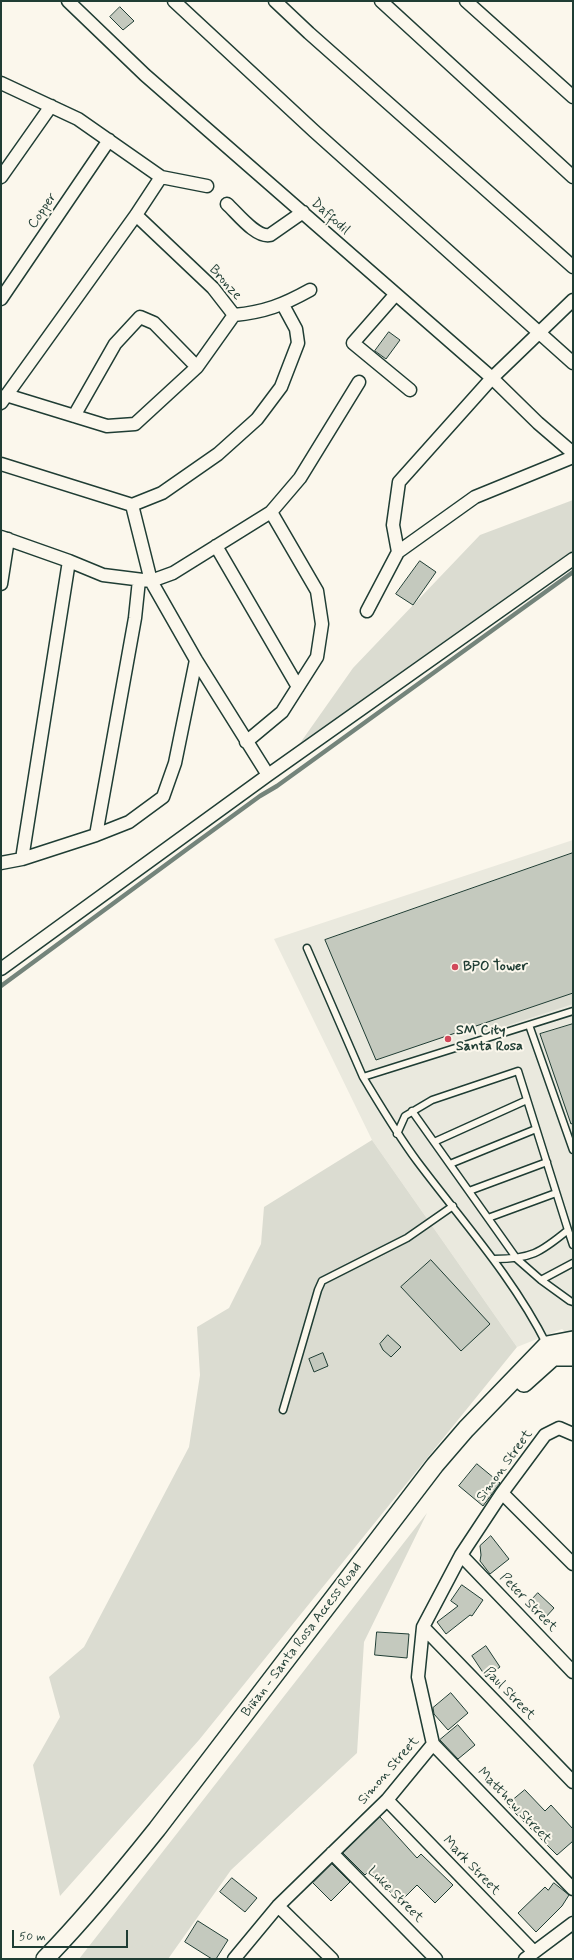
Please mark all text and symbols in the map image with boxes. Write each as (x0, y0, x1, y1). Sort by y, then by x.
street label: Copper (25, 190, 61, 232)
street label: Daffodil (307, 195, 353, 239)
street label: Bronze (205, 262, 245, 304)
place label: BPO Tower (463, 959, 528, 975)
marker: BPO Tower (450, 962, 460, 972)
place label: SM City Santa Rosa (456, 1023, 523, 1056)
marker: SM City Santa Rosa (443, 1034, 453, 1044)
street label: Simon Street (473, 1427, 537, 1505)
street label: Biñan - Santa Rosa Access Road (238, 1559, 366, 1721)
street label: Peter Street (496, 1570, 560, 1636)
street label: Paul Street (480, 1664, 538, 1724)
street label: Simon Street (355, 1733, 423, 1809)
street label: Matthew Street (473, 1764, 555, 1848)
street label: Mark Street (439, 1833, 503, 1899)
street label: Luke Street (363, 1863, 427, 1927)
scale bar (14, 1922, 130, 1948)
text: 50 m (19, 1929, 46, 1945)

